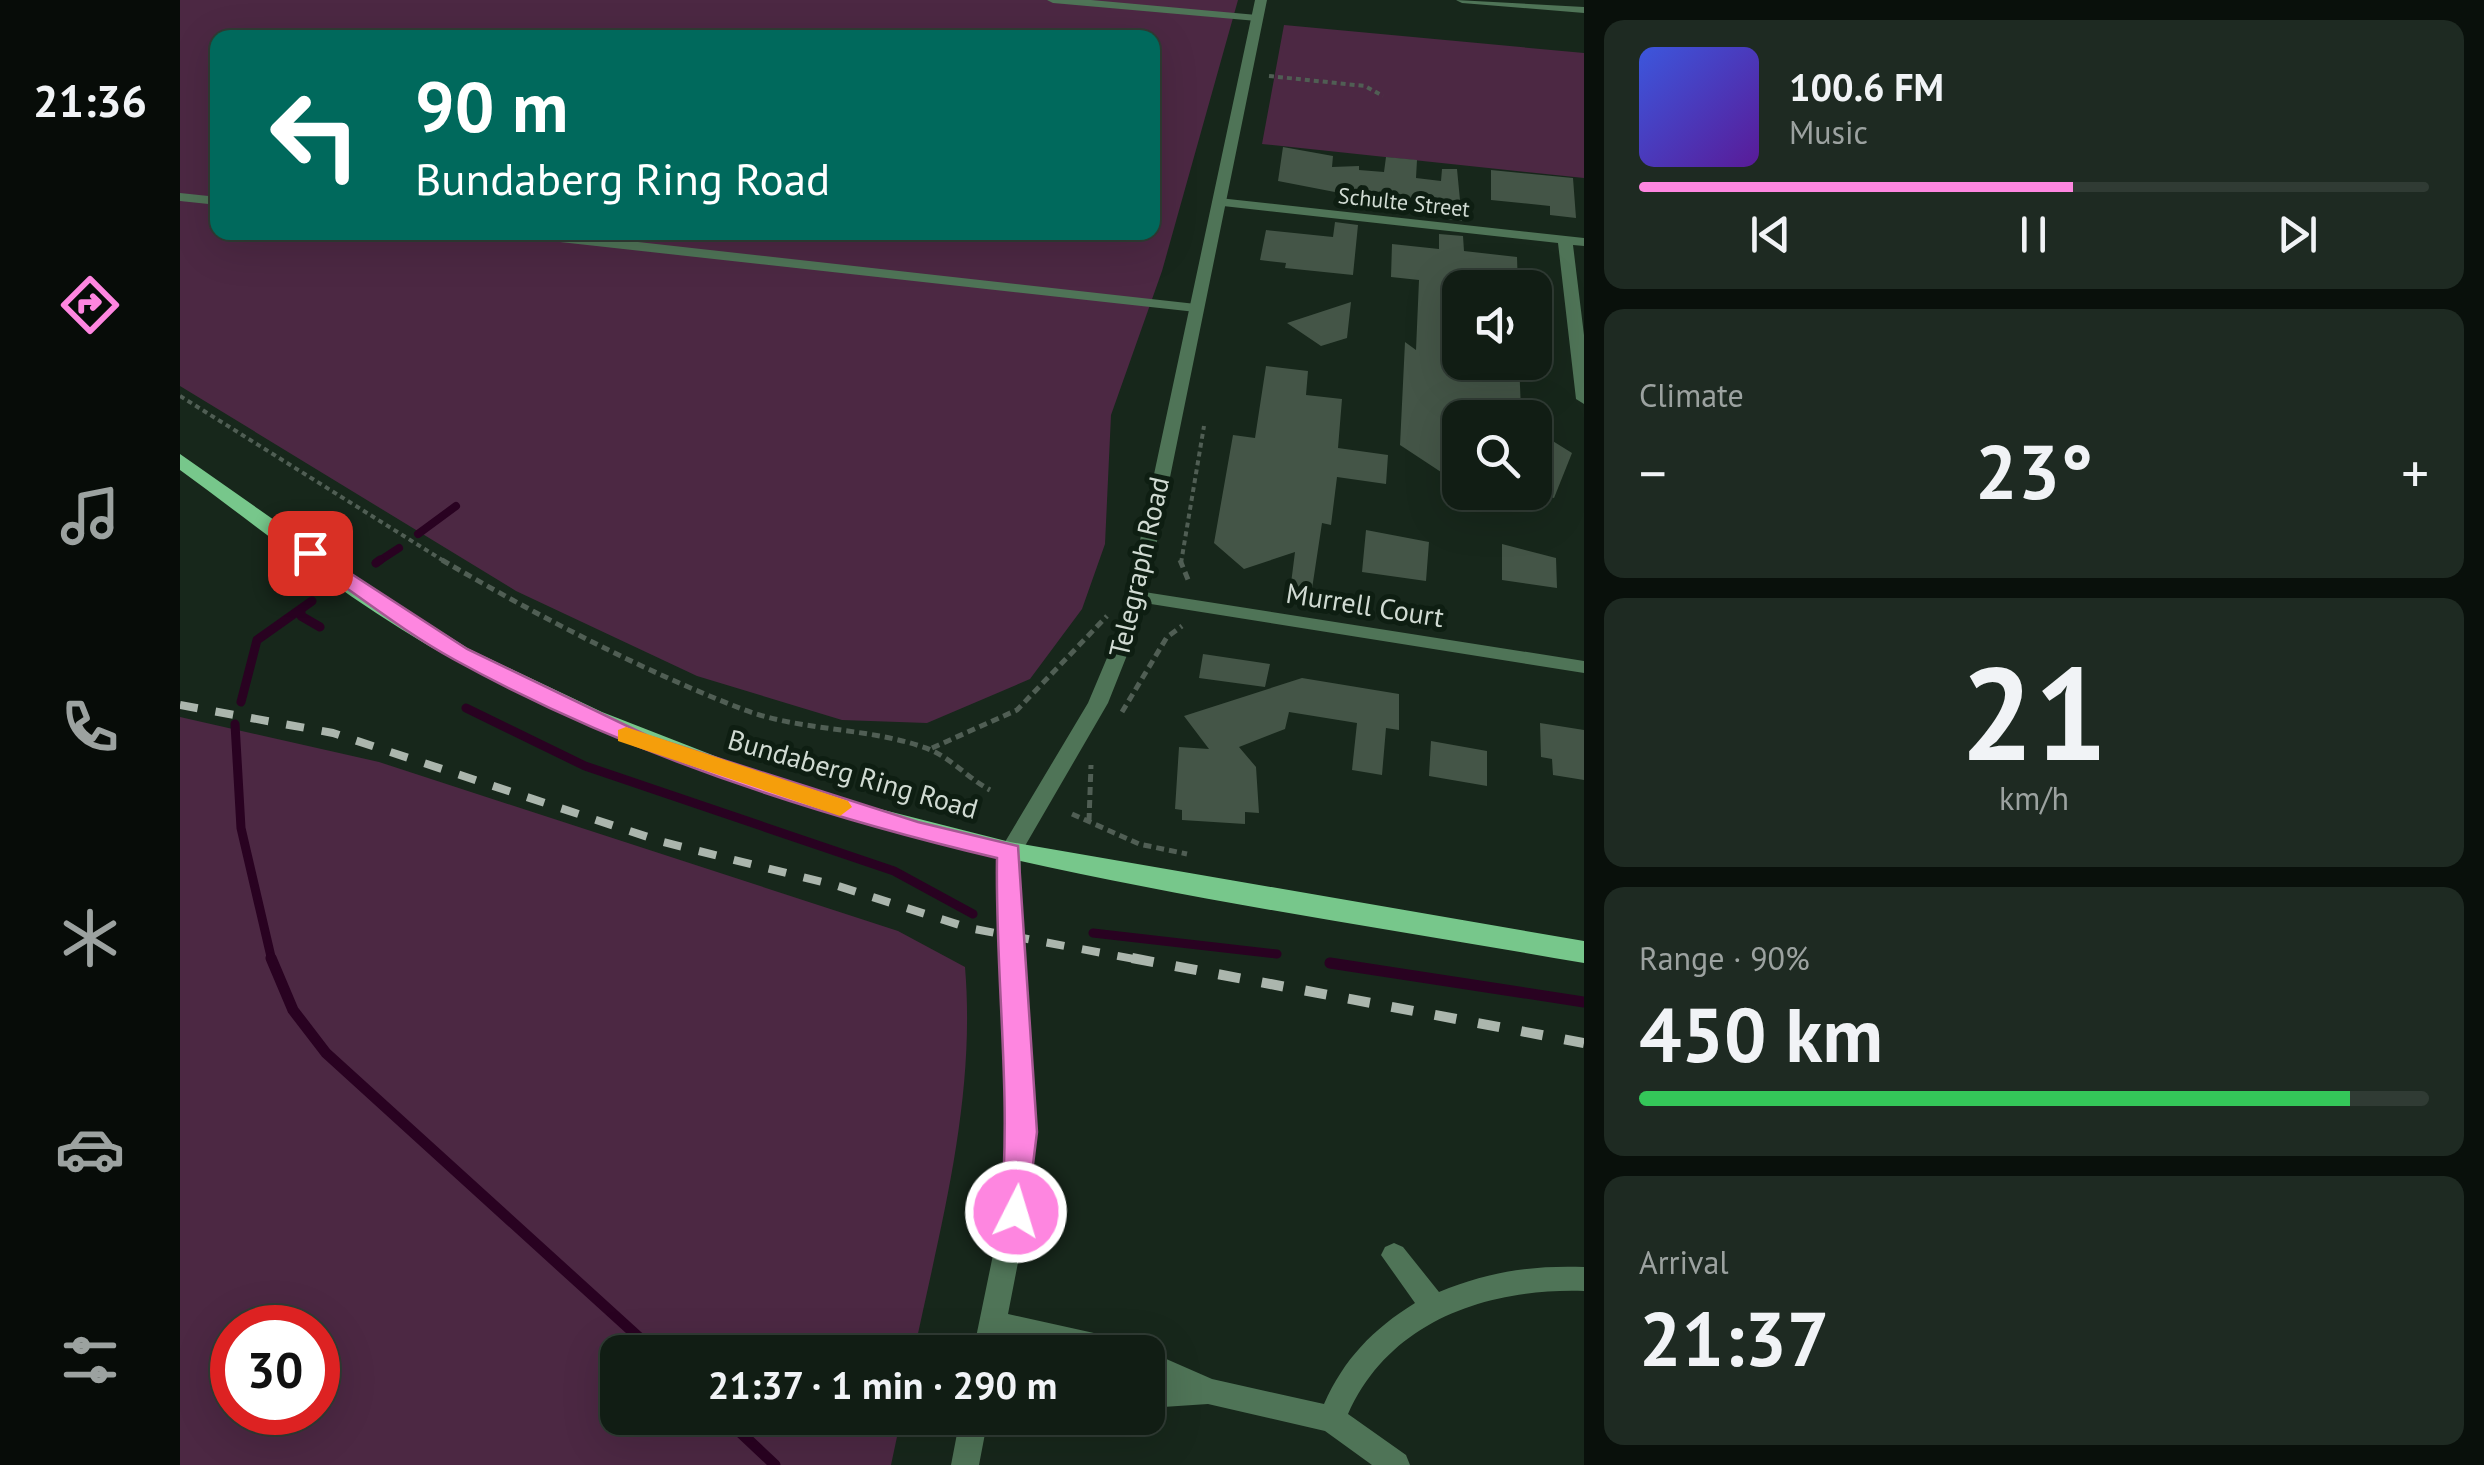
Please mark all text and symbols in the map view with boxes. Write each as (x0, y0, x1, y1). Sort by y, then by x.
text: 90 m (415, 61, 568, 151)
text: 100.6 FM (1789, 62, 1944, 111)
icon: left (250, 70, 380, 200)
text: 21:36 (33, 71, 147, 129)
text: Music (1789, 111, 1868, 153)
text: Bundaberg Ring Road (415, 149, 830, 207)
street label: Schulte Street (1337, 181, 1472, 223)
icon: previous (1743, 207, 1798, 262)
icon: pause (2006, 207, 2061, 262)
icon: next (2270, 207, 2325, 262)
icon: directions (55, 270, 125, 340)
map controls (1442, 270, 1552, 510)
button: sound (1442, 270, 1552, 380)
text: Climate (1639, 374, 1744, 416)
button: search (1442, 400, 1552, 510)
text: 23° (1975, 423, 2093, 520)
text: − (1639, 437, 1667, 508)
text: + (2401, 437, 2429, 508)
street label: Telegraph Road (1100, 473, 1177, 661)
icon: music (55, 481, 125, 551)
pin (268, 511, 353, 596)
icon: arrive (283, 526, 338, 581)
street label: Murrell Court (1284, 574, 1447, 635)
text: 21 (1960, 628, 2108, 796)
icon: phone (55, 692, 125, 762)
street label: Bundaberg Ring Road (724, 720, 982, 827)
text: km/h (1999, 777, 2069, 819)
icon: climate (55, 903, 125, 973)
text: Range · 90% (1639, 937, 1810, 979)
text: 450 km (1639, 986, 1883, 1083)
icon: car (55, 1114, 125, 1184)
position arrow (964, 1160, 1068, 1264)
text: Arrival (1639, 1241, 1729, 1283)
text: 21:37 (1639, 1290, 1829, 1387)
speed limit sign: 30 (210, 1305, 340, 1435)
icon: filters (55, 1325, 125, 1395)
text: 21:37 · 1 min · 290 m (708, 1360, 1057, 1409)

